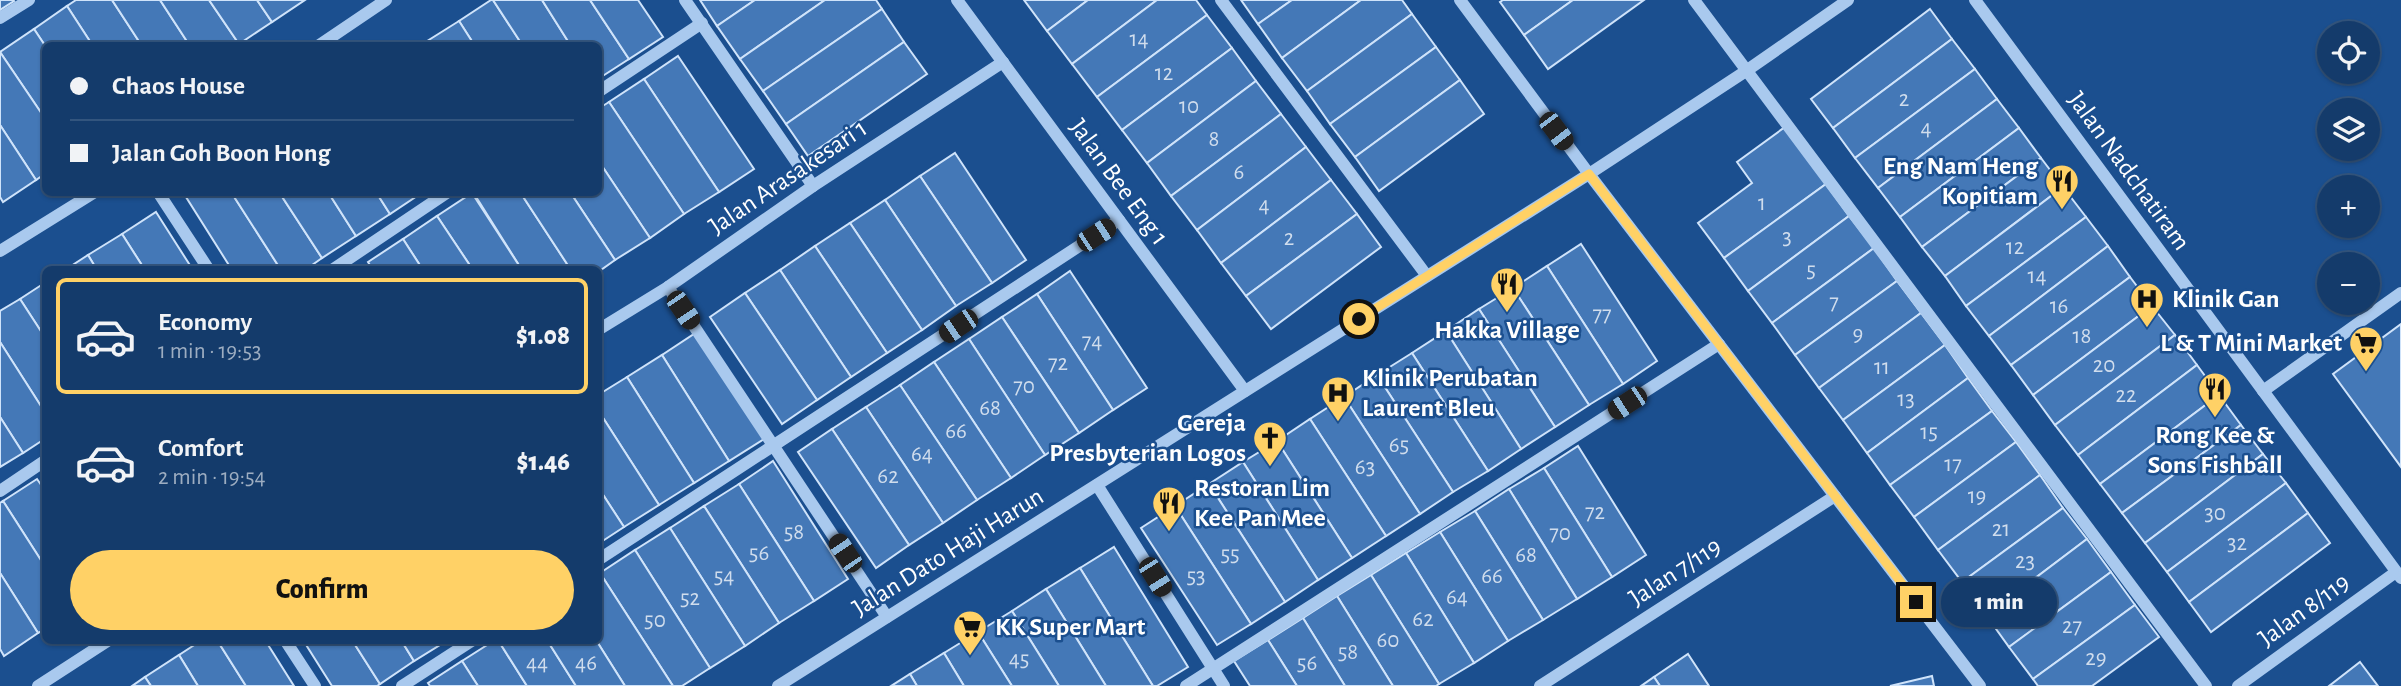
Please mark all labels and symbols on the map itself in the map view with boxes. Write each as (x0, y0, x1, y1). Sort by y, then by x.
house number: 14 (1130, 28, 1148, 51)
house number: 12 (1155, 62, 1173, 85)
street label: Jalan Nadchatiram (2063, 87, 2195, 255)
house number: 2 (1899, 88, 1909, 111)
house number: 10 (1179, 95, 1199, 118)
car (1535, 108, 1578, 154)
street label: Jalan Bee Eng 1 (1065, 114, 1173, 250)
street label: Jalan Arasakesari 1 (704, 115, 872, 239)
house number: 4 (1920, 117, 1932, 140)
house number: 8 (1209, 128, 1219, 151)
place label: Eng Nam Heng Kopitiam (1883, 153, 2039, 209)
house number: 6 (1234, 161, 1244, 184)
restaurant icon: Eng Nam Heng Kopitiam (2043, 162, 2081, 211)
house number: 1 (1758, 192, 1766, 215)
house number: 4 (1258, 194, 1270, 217)
car (1073, 215, 1120, 255)
house number: 3 (1782, 226, 1792, 249)
house number: 2 (1284, 227, 1294, 250)
house number: 12 (2006, 236, 2024, 259)
house number: 5 (1806, 259, 1816, 282)
restaurant icon: Hakka Village (1488, 265, 1526, 314)
house number: 14 (2028, 265, 2046, 288)
hospital icon: Klinik Gan (2128, 280, 2166, 329)
place label: Klinik Gan (2172, 286, 2280, 312)
car (663, 287, 704, 333)
house number: 7 (1829, 291, 1839, 314)
house number: 16 (2050, 295, 2068, 318)
route start (1343, 303, 1375, 335)
house number: 77 (1592, 303, 1612, 326)
car (935, 306, 982, 346)
place label: Hakka Village (1434, 317, 1580, 343)
house number: 9 (1853, 323, 1863, 346)
supermarket icon: L & T Mini Market (2347, 324, 2385, 373)
house number: 18 (2073, 325, 2091, 348)
house number: 74 (1082, 330, 1102, 353)
place label: L & T Mini Market (2160, 330, 2342, 356)
house number: 72 (1048, 352, 1068, 375)
house number: 20 (2093, 354, 2115, 377)
house number: 11 (1874, 356, 1890, 379)
place label: Klinik Perubatan Laurent Bleu (1362, 365, 1538, 421)
restaurant icon: Rong Kee & Sons Fishball (2196, 370, 2234, 419)
hospital icon: Klinik Perubatan Laurent Bleu (1319, 374, 1357, 423)
house number: 70 (1013, 375, 1035, 398)
car (1604, 383, 1651, 423)
house number: 22 (2116, 384, 2136, 407)
house number: 13 (1897, 388, 1915, 411)
house number: 68 (979, 397, 1001, 420)
place label: Gereja Presbyterian Logos (1049, 410, 1246, 466)
church icon: Gereja Presbyterian Logos (1251, 419, 1289, 468)
house number: 66 (945, 420, 967, 443)
house number: 15 (1920, 421, 1938, 444)
place label: Rong Kee & Sons Fishball (2147, 422, 2283, 478)
house number: 65 (1389, 434, 1409, 457)
house number: 64 (911, 443, 933, 466)
house number: 17 (1944, 453, 1962, 476)
house number: 63 (1355, 456, 1375, 479)
house number: 62 (877, 465, 899, 488)
place label: Restoran Lim Kee Pan Mee (1194, 475, 1330, 531)
street label: Jalan Dato Haji Harun (848, 483, 1048, 621)
restaurant icon: Restoran Lim Kee Pan Mee (1150, 484, 1188, 533)
house number: 19 (1968, 485, 1986, 508)
house number: 72 (1585, 501, 1605, 524)
house number: 30 (2204, 502, 2226, 525)
house number: 21 (1992, 518, 2010, 541)
house number: 58 (784, 521, 804, 544)
house number: 70 (1549, 522, 1571, 545)
car (825, 530, 866, 576)
house number: 32 (2227, 532, 2247, 555)
street label: Jalan 7/119 (1624, 533, 1726, 611)
house number: 56 (749, 542, 769, 565)
house number: 55 (1220, 543, 1240, 566)
house number: 68 (1515, 544, 1537, 567)
house number: 23 (2015, 550, 2035, 573)
car (1135, 554, 1176, 600)
house number: 54 (714, 565, 734, 588)
house number: 53 (1186, 565, 1206, 588)
house number: 66 (1481, 565, 1503, 588)
street label: Jalan 8/119 (2254, 569, 2354, 651)
callout: 1 min (1940, 578, 2056, 626)
house number: 64 (1446, 586, 1468, 609)
route end (1900, 586, 1932, 618)
house number: 52 (680, 587, 700, 610)
supermarket icon: KK Super Mart (951, 608, 989, 657)
house number: 62 (1412, 608, 1434, 631)
house number: 50 (644, 609, 666, 632)
place label: KK Super Mart (995, 614, 1145, 640)
house number: 27 (2062, 615, 2082, 638)
house number: 60 (1377, 629, 1399, 652)
house number: 58 (1338, 641, 1358, 664)
house number: 29 (2085, 647, 2107, 670)
house number: 45 (1009, 648, 1029, 671)
house number: 44 (526, 652, 548, 675)
house number: 46 (575, 652, 597, 675)
house number: 56 (1297, 652, 1317, 675)

